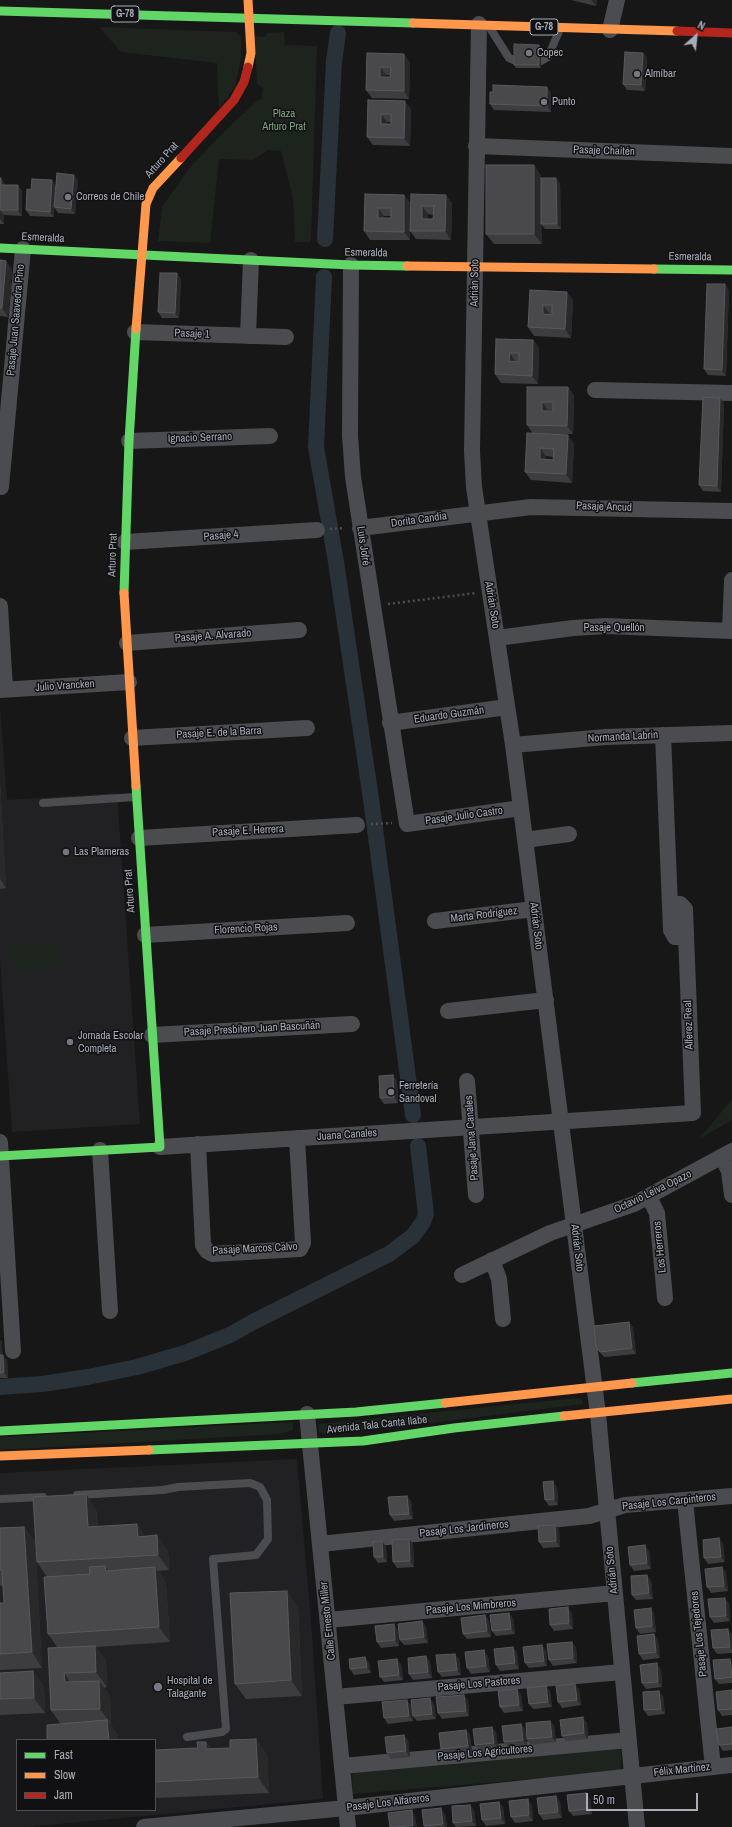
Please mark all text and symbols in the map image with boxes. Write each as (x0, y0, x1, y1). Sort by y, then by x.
road number: G-78 (111, 6, 139, 22)
north arrow (676, 16, 716, 56)
text: N (695, 18, 708, 33)
road number: G-78 (530, 19, 558, 35)
place label: Copec (537, 46, 563, 60)
marker: Copec (524, 48, 534, 58)
place label: Almíbar (645, 67, 676, 81)
marker: Almíbar (632, 69, 642, 79)
place label: Punto (552, 95, 576, 109)
marker: Punto (539, 97, 549, 107)
park label: Plaza Arturo Prat (262, 107, 306, 133)
street label: Arturo Prat (143, 139, 181, 181)
street label: Pasaje Chaitén (573, 143, 635, 159)
place label: Correos de Chile (76, 190, 144, 204)
marker: Correos de Chile (63, 192, 73, 202)
street label: Esmeralda (21, 230, 65, 246)
street label: Esmeralda (344, 246, 388, 260)
street label: Esmeralda (668, 250, 712, 264)
street label: Adrián Soto (468, 259, 482, 307)
street label: Pasaje Juan Saavedra Pino (5, 264, 27, 376)
street label: Pasaje 1 (174, 327, 210, 341)
street label: Ignacio Serrano (168, 430, 232, 446)
street label: Pasaje Ancud (576, 499, 632, 515)
street label: Dorita Candia (390, 510, 448, 530)
street label: Luis Jofré (354, 525, 372, 567)
street label: Pasaje 4 (203, 528, 239, 544)
street label: Arturo Prat (106, 533, 120, 577)
street label: Adrián Soto (482, 580, 502, 630)
street label: Pasaje Quellón (583, 621, 645, 635)
street label: Pasaje A. Alvarado (174, 627, 252, 645)
street label: Julio Vrancken (35, 677, 95, 695)
street label: Eduardo Guzmán (413, 704, 485, 726)
street label: Pasaje E. de la Barra (176, 724, 262, 742)
street label: Normanda Labrin (588, 729, 658, 745)
street label: Pasaje Julio Castro (424, 804, 504, 828)
street label: Pasaje E. Herrera (212, 823, 284, 839)
place label: Las Plameras (74, 845, 129, 859)
marker: Las Plameras (61, 847, 71, 857)
street label: Arturo Prat (122, 869, 138, 913)
street label: Adrián Soto (527, 902, 545, 950)
street label: Marta Rodríguez (450, 904, 518, 926)
street label: Florencio Rojas (214, 921, 278, 937)
street label: Alferez Real (682, 1000, 696, 1050)
street label: Pasaje Presbítero Juan Bascuñán (184, 1019, 320, 1039)
place label: Jornada Escolar Completa (78, 1029, 143, 1055)
marker: Jornada Escolar Completa (65, 1037, 75, 1047)
place label: Ferretería Sandoval (399, 1079, 438, 1105)
marker: Ferretería Sandoval (386, 1087, 396, 1097)
street label: Pasaje Jana Canales (462, 1095, 482, 1181)
street label: Juana Canales (317, 1126, 377, 1144)
street label: Octavio Leiva Opazo (612, 1167, 694, 1217)
street label: Los Herreros (651, 1220, 669, 1274)
street label: Adrián Soto (568, 1224, 586, 1272)
street label: Pasaje Marcos Calvo (212, 1240, 298, 1258)
street label: Avenida Tala Canta Ilabe (326, 1413, 428, 1437)
street label: Pasaje Los Carpinteros (621, 1491, 717, 1513)
street label: Pasaje Los Jardineros (419, 1518, 509, 1540)
street label: Adrián Soto (603, 1546, 621, 1594)
street label: Calle Ernesto Miller (317, 1581, 339, 1661)
street label: Pasaje Los Tejedores (688, 1590, 710, 1678)
street label: Pasaje Los Mimbreros (425, 1596, 517, 1618)
place label: Hospital de Talagante (167, 1674, 213, 1700)
street label: Pasaje Los Pastores (437, 1674, 521, 1694)
marker: Hospital de Talagante (152, 1681, 164, 1693)
legend (16, 1739, 156, 1811)
street label: Pasaje Los Agricultores (437, 1742, 533, 1764)
text: Fast (54, 1747, 73, 1763)
street label: Félix Martínez (653, 1760, 711, 1780)
text: Slow (54, 1767, 75, 1783)
scale bar (588, 1785, 700, 1811)
text: Jam (54, 1787, 73, 1803)
street label: Pasaje Los Alfareros (346, 1791, 430, 1815)
text: 50 m (593, 1792, 615, 1808)

